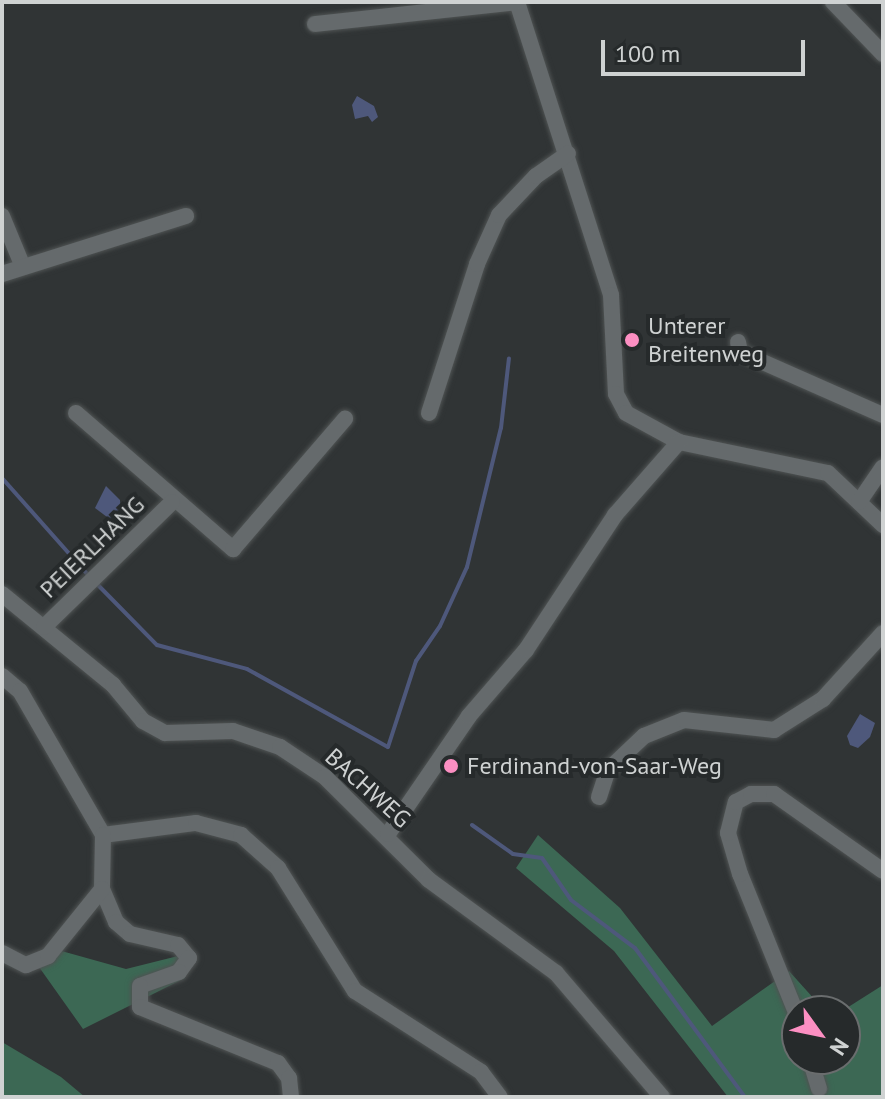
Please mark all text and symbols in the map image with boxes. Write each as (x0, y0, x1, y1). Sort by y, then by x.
scale bar (605, 24, 809, 74)
text: 100 m (615, 38, 680, 69)
place label: Unterer Breitenweg (648, 312, 764, 368)
marker: Unterer Breitenweg (623, 331, 641, 349)
street label: PEIERLHANG (34, 490, 150, 604)
street label: BACHWEG (319, 742, 417, 834)
place label: Ferdinand-von-Saar-Weg (467, 752, 722, 780)
marker: Ferdinand-von-Saar-Weg (442, 757, 460, 775)
north arrow (781, 995, 861, 1075)
text: N (824, 1033, 855, 1061)

